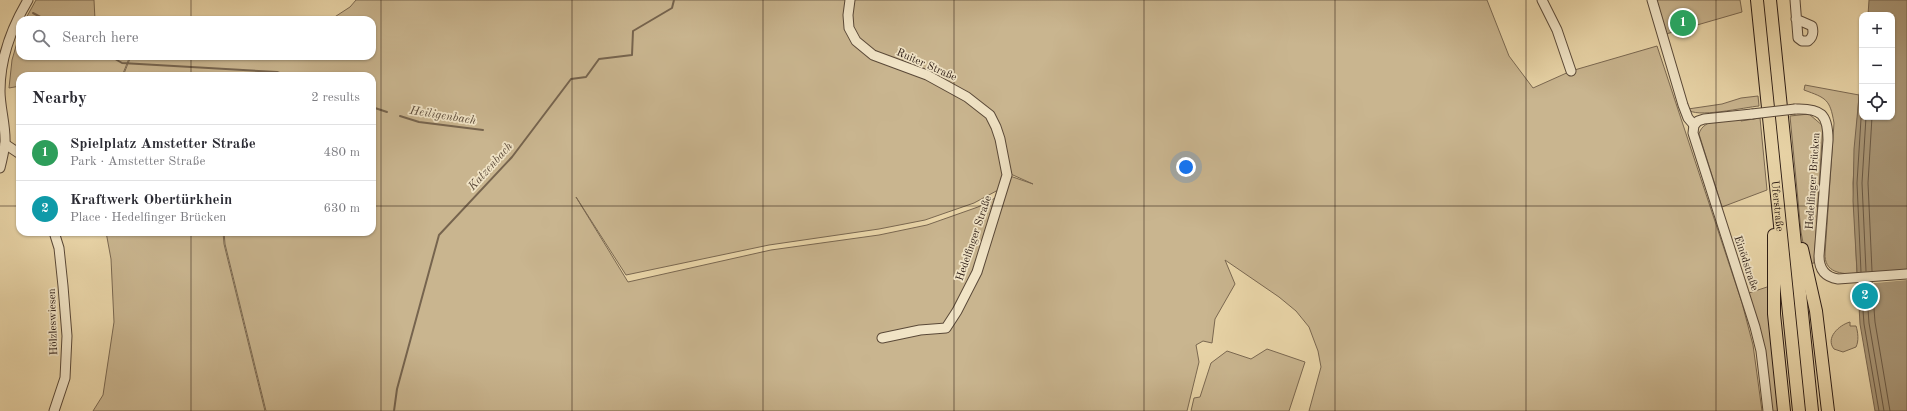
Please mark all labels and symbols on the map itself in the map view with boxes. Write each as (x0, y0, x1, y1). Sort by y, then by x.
pin: 1 (1670, 8, 1696, 38)
street label: Ruiter Straße (895, 47, 958, 84)
water label: Heiligenbach (408, 105, 477, 127)
street label: Hedelfinger Brücken (1805, 132, 1822, 230)
water label: Katzenbach (466, 140, 515, 194)
your location (1176, 157, 1196, 177)
street label: Uferstraße (1768, 180, 1785, 232)
street label: Hedelfinger Straße (955, 194, 994, 283)
street label: Einödstraße (1732, 235, 1760, 292)
pin: 2 (1852, 281, 1878, 311)
street label: Hölzleswiesen (47, 288, 60, 356)

